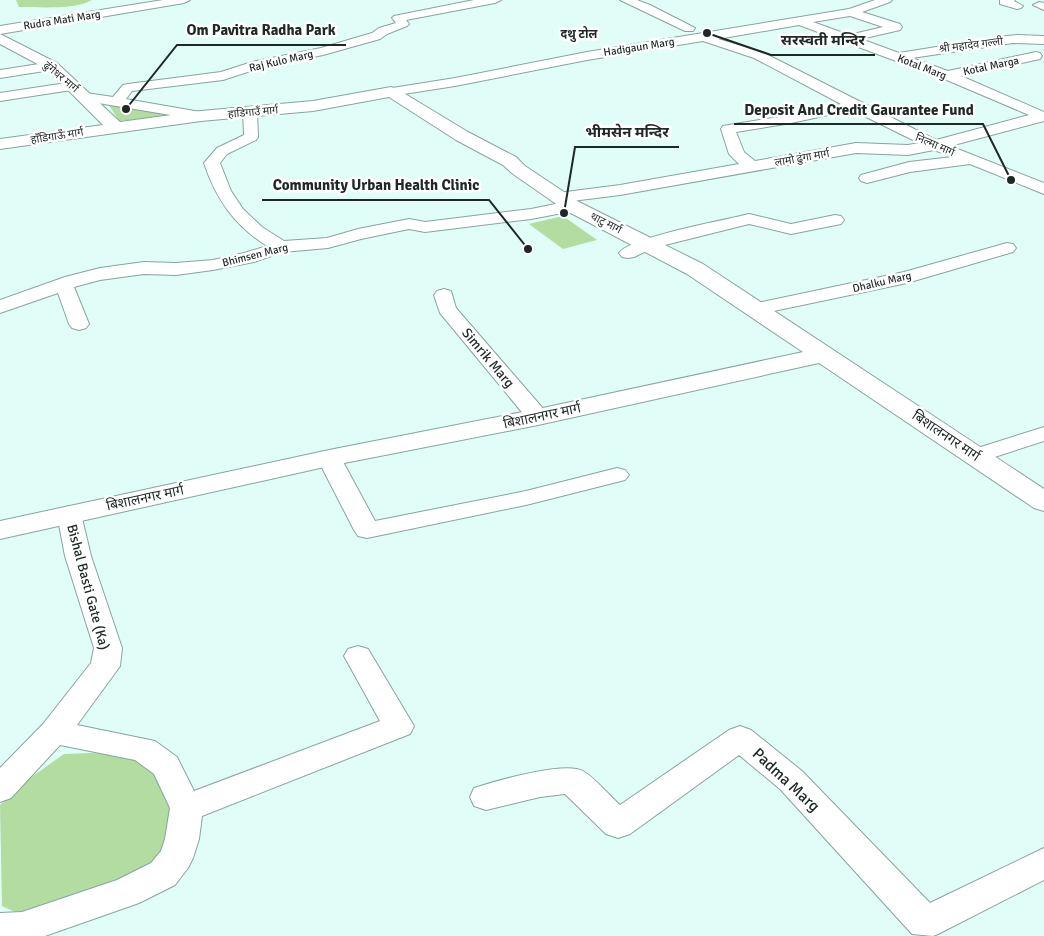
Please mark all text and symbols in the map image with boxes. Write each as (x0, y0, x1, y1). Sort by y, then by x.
street label: Rudra Mati Marg (22, 7, 102, 33)
callout: Om Pavitra Radha Park (177, 15, 346, 45)
text: Om Pavitra Radha Park (186, 21, 336, 39)
callout: सरस्वती मन्दिर (771, 25, 875, 55)
district label: दथु टोल (561, 26, 599, 43)
text: सरस्वती मन्दिर (781, 31, 866, 49)
street label: Hadigaun Marg (603, 35, 676, 59)
street label: श्री महादेव गल्ली (938, 35, 1004, 55)
street label: Raj Kulo Marg (248, 47, 315, 75)
street label: Kotal Marg (896, 52, 948, 82)
street label: Kotal Marga (962, 54, 1021, 78)
street label: ढुंगेधर मार्ग (40, 58, 82, 96)
callout: Deposit And Credit Gaurantee Fund (734, 94, 983, 124)
text: Deposit And Credit Gaurantee Fund (744, 101, 974, 119)
street label: हाडिगाउँ मार्ग (227, 102, 280, 121)
callout: भीमसेन मन्दिर (575, 117, 679, 147)
text: भीमसेन मन्दिर (585, 123, 669, 141)
street label: हाँडिगाऊँ मार्ग (30, 124, 85, 147)
street label: निल्मा मार्ग (913, 131, 958, 159)
street label: लामो ढुंगा मार्ग (774, 147, 831, 169)
callout: Community Urban Health Clinic (262, 170, 489, 200)
text: Community Urban Health Clinic (273, 176, 479, 194)
street label: थाटु मार्ग (588, 210, 625, 237)
street label: Bhimsen Marg (221, 241, 289, 269)
street label: Dhalku Marg (851, 269, 913, 295)
street label: Simrik Marg (458, 325, 518, 391)
street label: बिशालनगर मार्ग (502, 399, 583, 432)
street label: बिशालनगर मार्ग (909, 407, 984, 466)
street label: बिशालनगर मार्ग (105, 481, 186, 514)
street label: Bishal Basti Gate (Ka) (63, 522, 113, 652)
street label: Padma Marg (748, 744, 824, 816)

